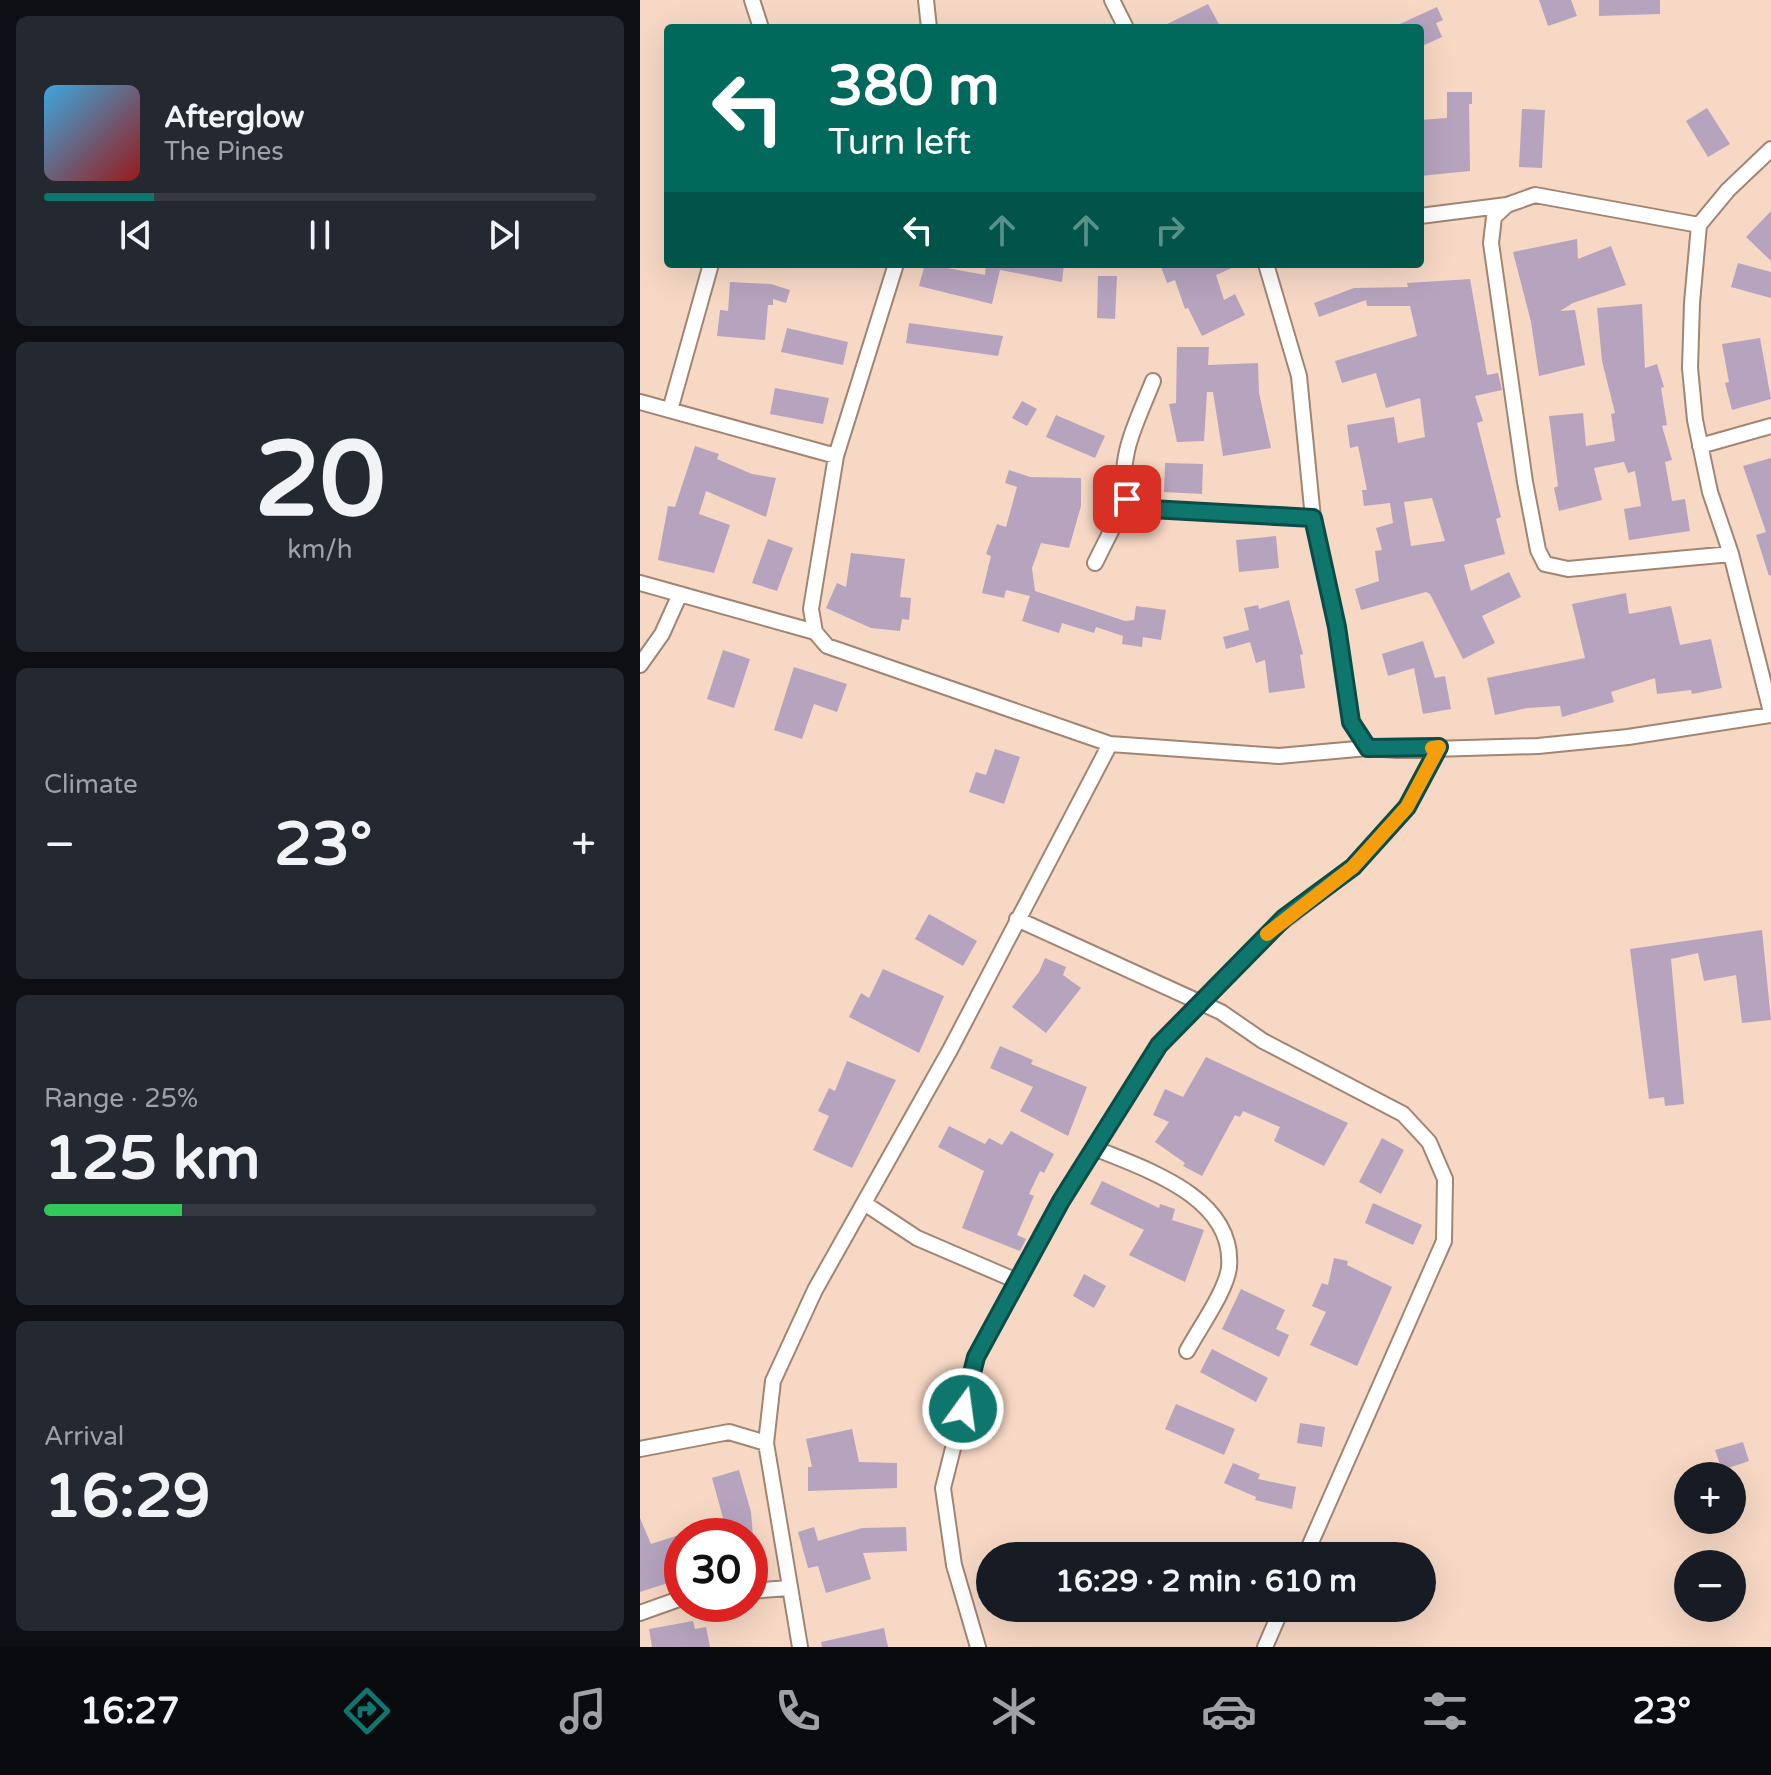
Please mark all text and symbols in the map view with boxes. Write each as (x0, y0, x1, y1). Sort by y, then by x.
text: 380 m (828, 53, 999, 120)
icon: left (696, 56, 800, 160)
text: Afterglow (164, 99, 304, 136)
text: Turn left (828, 121, 971, 164)
text: The Pines (164, 136, 284, 167)
icon: left (896, 208, 940, 252)
icon: ahead (980, 208, 1024, 252)
icon: ahead (1064, 208, 1108, 252)
icon: right (1148, 208, 1192, 252)
icon: previous (114, 213, 158, 257)
icon: pause (298, 213, 342, 257)
icon: next (482, 213, 526, 257)
text: 20 (255, 419, 385, 544)
pin (1093, 465, 1161, 533)
icon: arrive (1105, 477, 1149, 521)
text: km/h (287, 534, 353, 565)
text: Climate (44, 769, 138, 800)
text: 23° (274, 809, 372, 881)
text: − (44, 819, 75, 872)
text: + (571, 819, 596, 872)
text: Range · 25% (44, 1083, 198, 1114)
text: 125 km (44, 1123, 260, 1195)
position arrow (921, 1367, 1005, 1451)
text: Arrival (44, 1421, 124, 1452)
text: 16:29 (44, 1461, 210, 1533)
map controls (1674, 1462, 1746, 1622)
button: + (1674, 1462, 1746, 1534)
speed limit sign: 30 (664, 1518, 768, 1622)
button: − (1674, 1550, 1746, 1622)
text: 16:29 · 2 min · 610 m (1055, 1563, 1357, 1600)
icon: directions (339, 1683, 395, 1739)
icon: music (555, 1683, 611, 1739)
icon: phone (770, 1683, 826, 1739)
icon: climate (986, 1683, 1042, 1739)
icon: car (1201, 1683, 1257, 1739)
icon: filters (1417, 1683, 1473, 1739)
text: 16:27 (80, 1690, 180, 1733)
text: 23° (1632, 1690, 1691, 1733)

